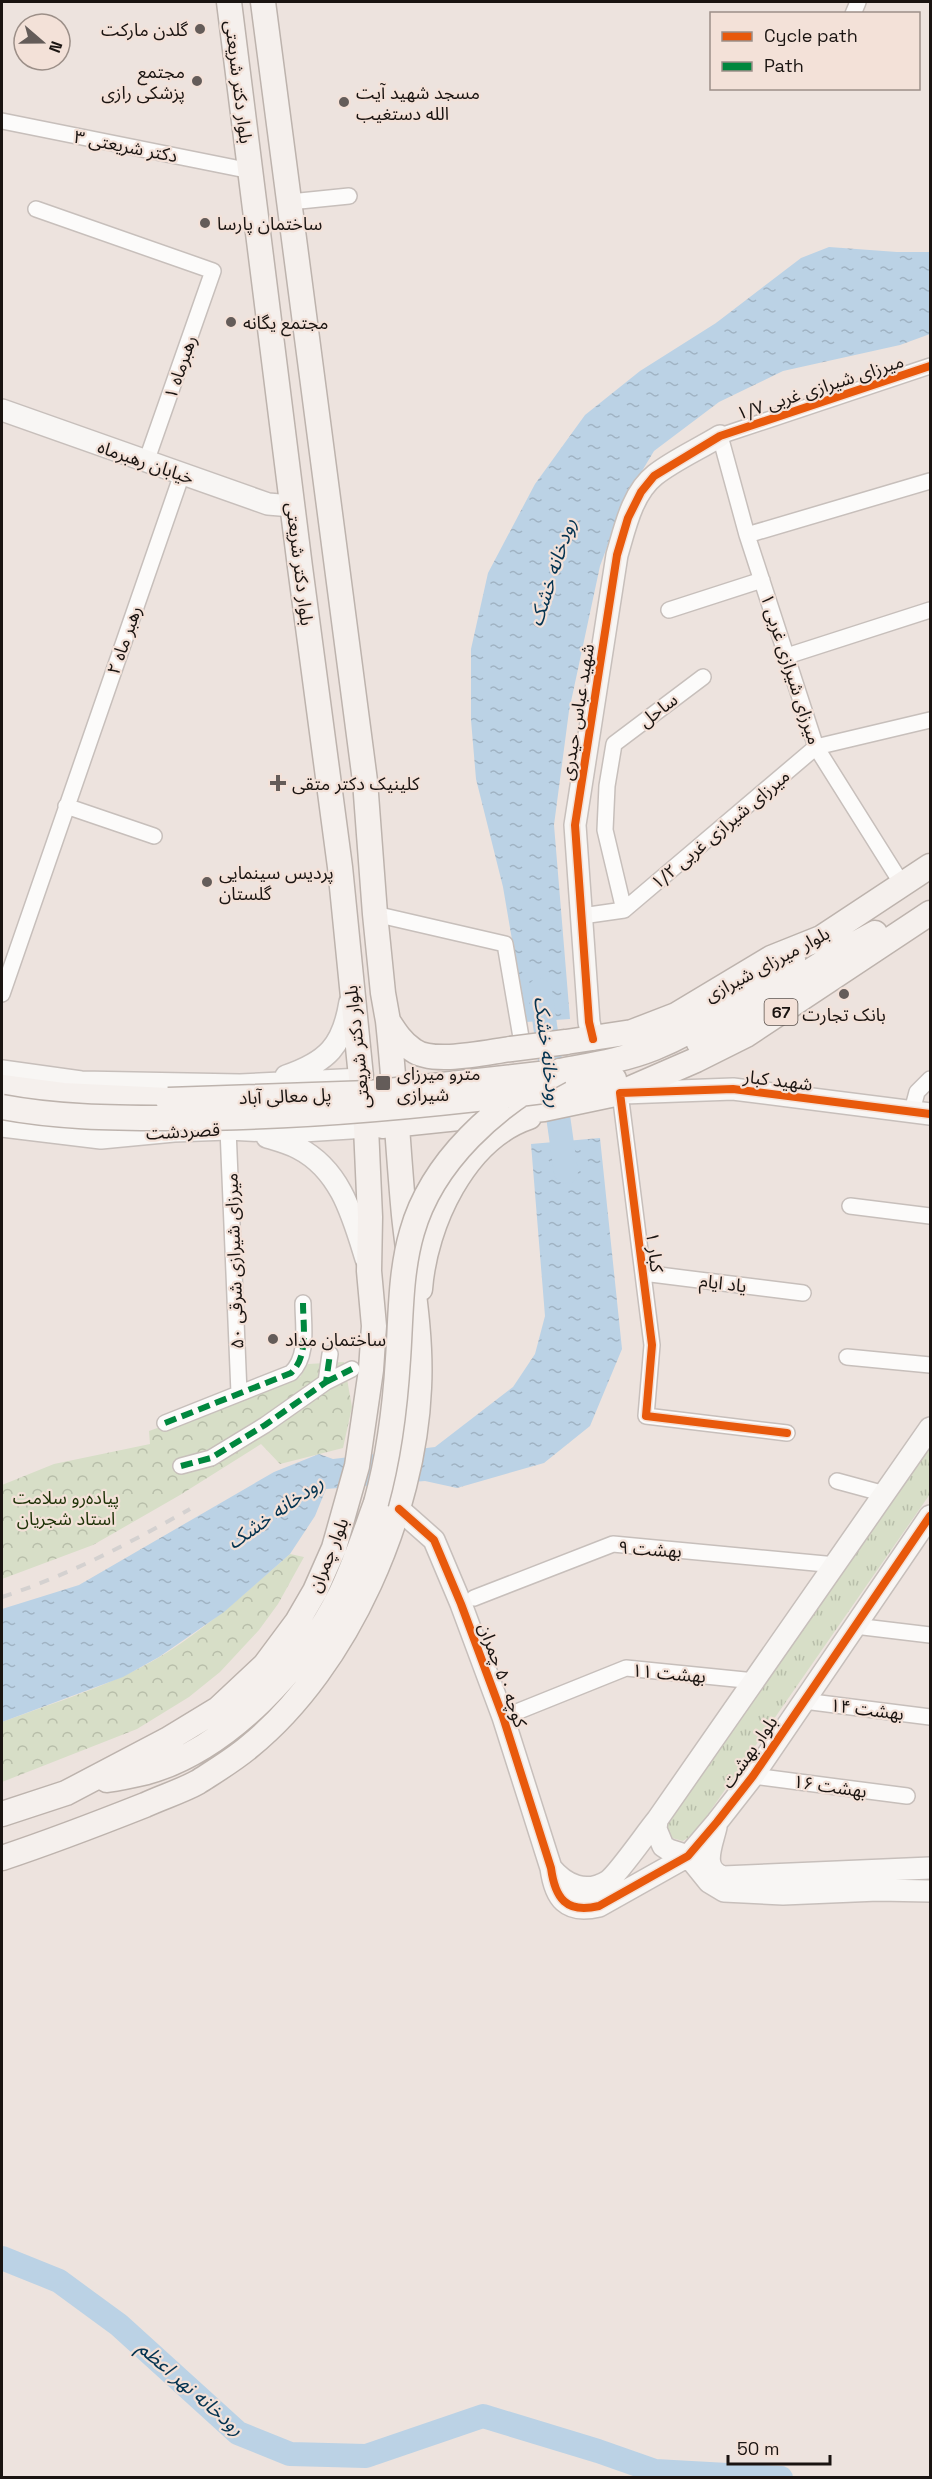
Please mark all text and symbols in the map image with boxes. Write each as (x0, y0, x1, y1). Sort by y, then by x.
north arrow (12, 12, 72, 72)
legend (710, 12, 920, 90)
place label: گلدن مارکت (101, 18, 189, 41)
street label: بلوار دکتر شریعتی (220, 19, 258, 145)
marker: گلدن مارکت (193, 22, 207, 36)
text: Cycle path (764, 24, 858, 47)
text: N (44, 38, 67, 56)
text: Path (764, 54, 804, 77)
place label: مجتمع پزشکی رازی (101, 60, 185, 104)
marker: مجتمع پزشکی رازی (190, 74, 204, 88)
place label: مسجد شهید آیت الله دستغیب (356, 81, 480, 125)
marker: مسجد شهید آیت الله دستغیب (337, 95, 351, 109)
street label: ۳ دکتر شریعتی (72, 125, 180, 167)
place label: ساختمان پارسا (217, 212, 322, 235)
marker: ساختمان پارسا (198, 216, 212, 230)
place label: مجتمع یگانه (243, 311, 329, 337)
marker: مجتمع یگانه (224, 315, 238, 329)
street label: ۱ رهبرماه (158, 332, 202, 402)
street label: ۱/۷ میرزای شیرازی غربی (734, 349, 906, 425)
street label: خیابان رهبرماه (95, 435, 197, 489)
street label: بلوار دکتر شریعتی (281, 501, 319, 627)
water label: رودخانه خشک (522, 515, 582, 629)
street label: ۱ میرزای شیرازی غربی (756, 591, 826, 747)
street label: ۲ رهبر ماه (102, 603, 146, 677)
street label: شهید عباس حیدری (555, 642, 599, 782)
street label: ساحل (634, 688, 682, 732)
street label: ۱/۲ میرزای شیرازی غربی (646, 764, 794, 894)
place label: کلینیک دکتر متقی (292, 772, 420, 795)
marker: کلینیک دکتر متقی (269, 774, 287, 792)
place label: پردیس سینمایی گلستان (219, 861, 334, 905)
marker: پردیس سینمایی گلستان (200, 875, 214, 889)
street label: بلوار میرزای شیرازی (701, 921, 833, 1007)
street label: بلوار دکتر شریعتی (339, 984, 375, 1110)
marker: بانک تجارت (837, 987, 851, 1001)
water label: رودخانه خشک (528, 995, 568, 1109)
road number: 67 (764, 999, 798, 1025)
place label: بانک تجارت (802, 1003, 886, 1026)
place label: مترو میرزای شیرازی (397, 1062, 480, 1106)
street label: شهید کبار (741, 1064, 814, 1096)
marker: مترو میرزای شیرازی (374, 1074, 392, 1092)
street label: پل معالی آباد (238, 1083, 332, 1109)
street label: قصردشت (145, 1118, 221, 1144)
street label: ۵۰ میرزای شیرازی شرقی (219, 1173, 249, 1349)
street label: ۱ کبار (641, 1231, 669, 1274)
street label: یاد ایام (698, 1269, 748, 1300)
place label: ساختمان مداد (285, 1328, 386, 1351)
marker: ساختمان مداد (266, 1332, 280, 1346)
water label: رودخانه خشک (222, 1469, 328, 1555)
park label: پیاده‌رو سلامت استاد شجریان (13, 1486, 119, 1530)
street label: بلوار چمران (303, 1514, 353, 1596)
street label: ۹ بهشت (617, 1535, 683, 1563)
street label: کوچه ۵۰ چمران (473, 1620, 533, 1731)
street label: ۱۱ بهشت (631, 1658, 707, 1688)
street label: ۱۴ بهشت (829, 1693, 905, 1725)
street label: بلوار بهشت (716, 1711, 782, 1793)
street label: ۱۶ بهشت (792, 1769, 868, 1803)
water label: رودخانه نهر اعظم (130, 2334, 250, 2443)
scale bar (728, 2428, 830, 2466)
text: 50 m (737, 2437, 779, 2460)

